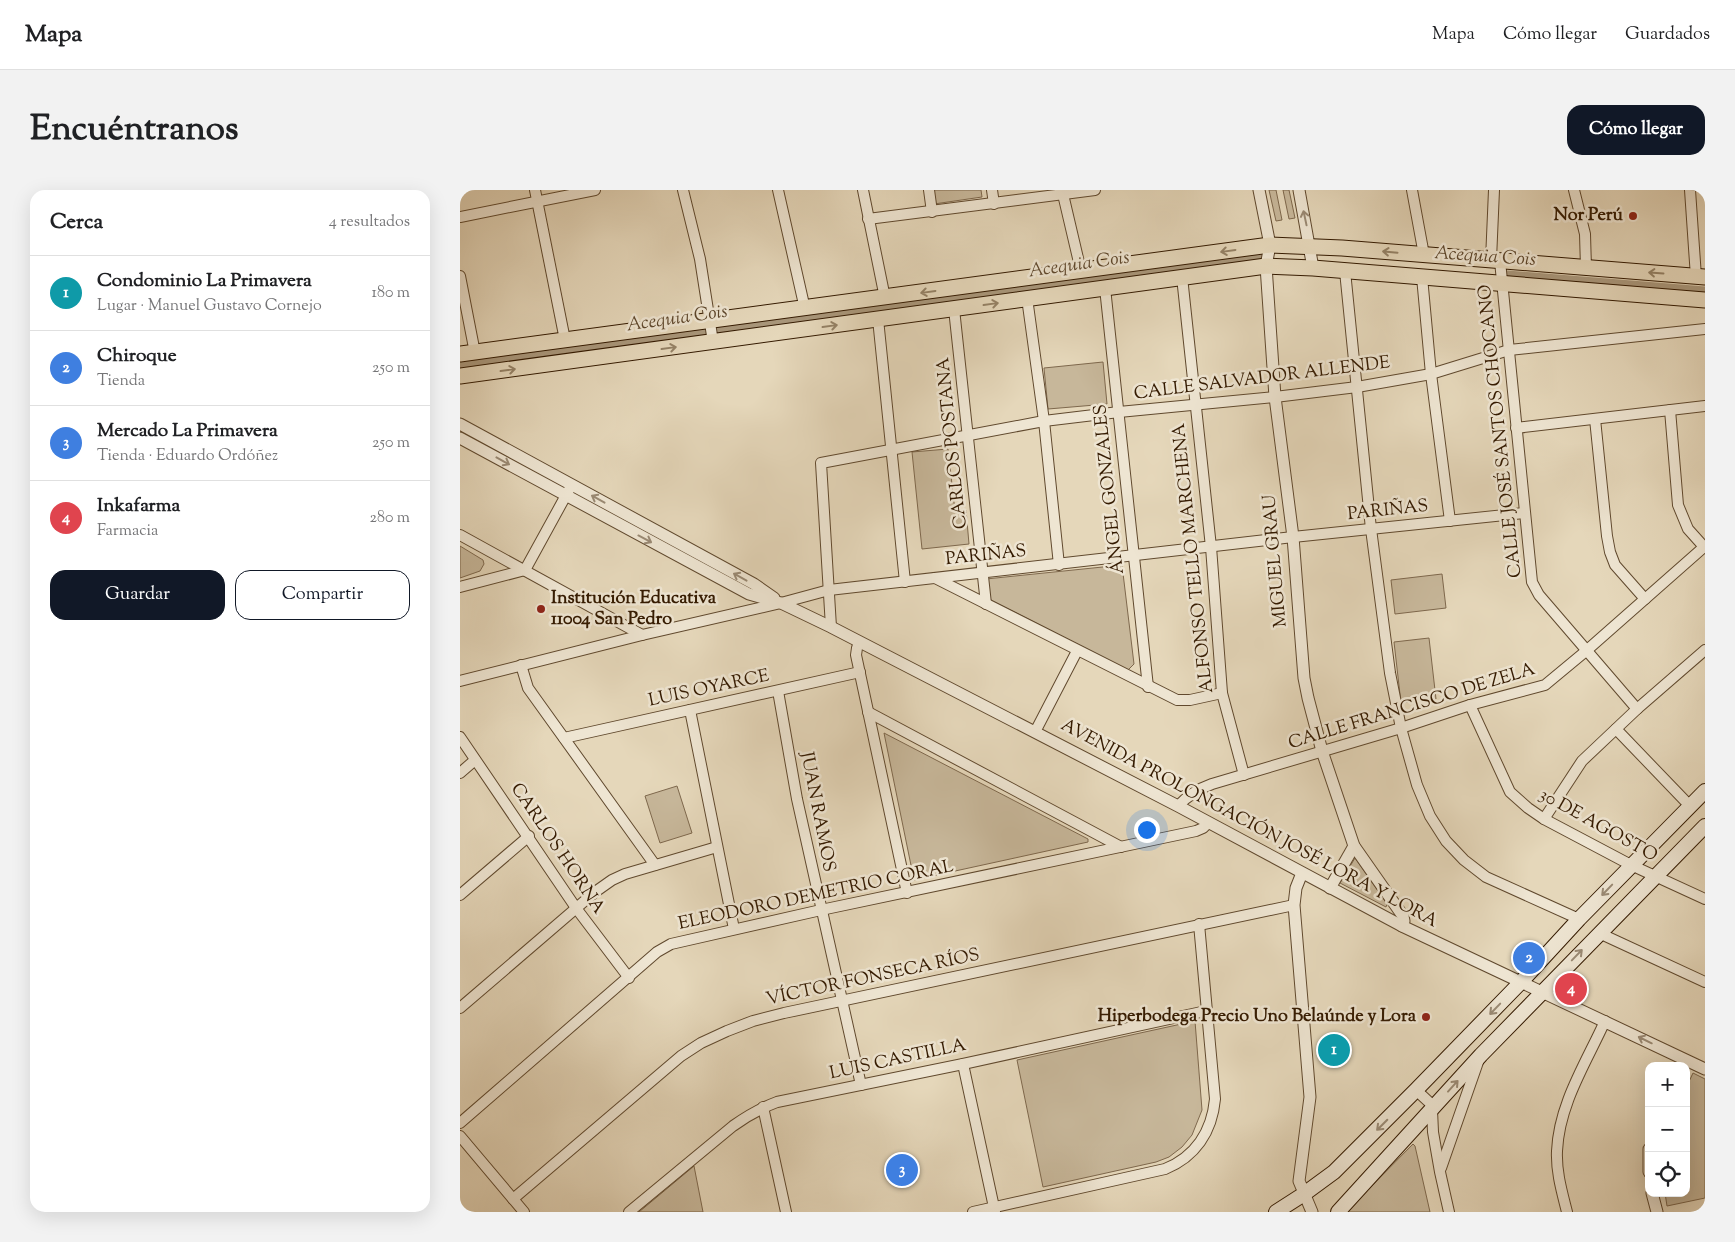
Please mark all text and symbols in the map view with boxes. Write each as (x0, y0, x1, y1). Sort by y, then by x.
text: Mapa (25, 18, 82, 52)
text: Mapa (1432, 22, 1475, 48)
text: Cómo llegar (1503, 22, 1597, 48)
text: Guardados (1625, 22, 1710, 48)
text: Encuéntranos (30, 105, 239, 156)
button: Cómo llegar (1567, 105, 1705, 155)
place label: Nor Perú (1554, 203, 1624, 229)
text: Cerca (50, 208, 103, 238)
marker: Nor Perú (1627, 210, 1639, 222)
text: 4 resultados (329, 211, 410, 234)
one-way arrow (1300, 211, 1309, 227)
water label: Acequia Cois (1433, 240, 1537, 274)
water label: Acequia Cois (1027, 245, 1131, 285)
one-way arrow (1220, 246, 1236, 256)
one-way arrow (1382, 247, 1398, 257)
text: Condominio La Primavera (97, 268, 312, 295)
one-way arrow (1649, 269, 1665, 278)
text: 1 (63, 282, 69, 305)
text: 180 m (371, 282, 410, 305)
street label: CALLE JOSÉ SANTOS CHOCANO (1473, 283, 1529, 579)
one-way arrow (920, 287, 936, 297)
text: Lugar · Manuel Gustavo Cornejo (97, 295, 322, 318)
one-way arrow (983, 298, 999, 308)
water label: Acequia Cois (625, 299, 729, 339)
one-way arrow (822, 321, 838, 331)
text: Chiroque (97, 343, 177, 370)
one-way arrow (661, 343, 677, 353)
street label: CALLE SALVADOR ALLENDE (1132, 350, 1392, 408)
street label: CARLOS POSTANA (931, 355, 975, 530)
text: 2 (62, 357, 70, 380)
text: 250 m (372, 357, 410, 380)
one-way arrow (500, 364, 516, 374)
text: Tienda (97, 370, 145, 393)
street label: ÁNGEL GONZALES (1088, 403, 1132, 575)
text: Mercado La Primavera (97, 418, 278, 445)
street label: ALFONSO TELLO MARCHENA (1167, 421, 1221, 694)
text: 3 (63, 432, 69, 455)
text: 250 m (372, 432, 410, 455)
text: Tienda · Eduardo Ordóñez (97, 445, 278, 468)
one-way arrow (495, 456, 510, 466)
text: Inkafarma (97, 493, 180, 520)
street label: MIGUEL GRAU (1257, 493, 1295, 629)
one-way arrow (590, 494, 605, 504)
street label: PARIÑAS (1346, 494, 1430, 528)
text: 4 (62, 507, 70, 530)
text: 280 m (369, 507, 410, 530)
text: Farmacia (97, 520, 158, 543)
one-way arrow (638, 534, 653, 544)
street label: PARIÑAS (944, 539, 1028, 573)
button: Guardar (50, 570, 225, 620)
button: Compartir (235, 570, 410, 620)
one-way arrow (733, 572, 748, 582)
place label: Institución Educativa 11004 San Pedro (551, 586, 717, 633)
marker: Institución Educativa 11004 San Pedro (535, 603, 547, 615)
street label: CALLE FRANCISCO DE ZELA (1285, 657, 1539, 757)
street label: LUIS OYARCE (646, 663, 772, 715)
street label: AVENIDA PROLONGACIÓN JOSÉ LORA Y LORA (1056, 712, 1443, 935)
street label: JUAN RAMOS (792, 749, 841, 874)
street label: CARLOS HORNA (503, 778, 611, 920)
street label: 30 DE AGOSTO (1534, 783, 1662, 869)
your location (1134, 817, 1160, 843)
street label: ELEODORO DEMETRIO CORAL (676, 854, 956, 938)
one-way arrow (1601, 884, 1613, 897)
pin: 2 (1513, 939, 1545, 977)
street label: VÍCTOR FONSECA RÍOS (764, 943, 982, 1013)
one-way arrow (1571, 949, 1583, 962)
pin: 4 (1555, 970, 1587, 1008)
one-way arrow (1489, 1002, 1501, 1015)
place label: Hiperbodega Precio Uno Belaúnde y Lora (1098, 1004, 1417, 1030)
marker: Hiperbodega Precio Uno Belaúnde y Lora (1420, 1011, 1432, 1023)
pin: 1 (1318, 1031, 1350, 1069)
street label: LUIS CASTILLA (827, 1033, 969, 1087)
one-way arrow (1638, 1035, 1653, 1045)
map controls (1645, 1062, 1690, 1197)
button: + (1645, 1062, 1690, 1107)
one-way arrow (1447, 1079, 1459, 1092)
button: − (1645, 1107, 1690, 1152)
one-way arrow (1375, 1119, 1388, 1131)
pin: 3 (886, 1151, 918, 1189)
button: locate (1645, 1152, 1690, 1197)

